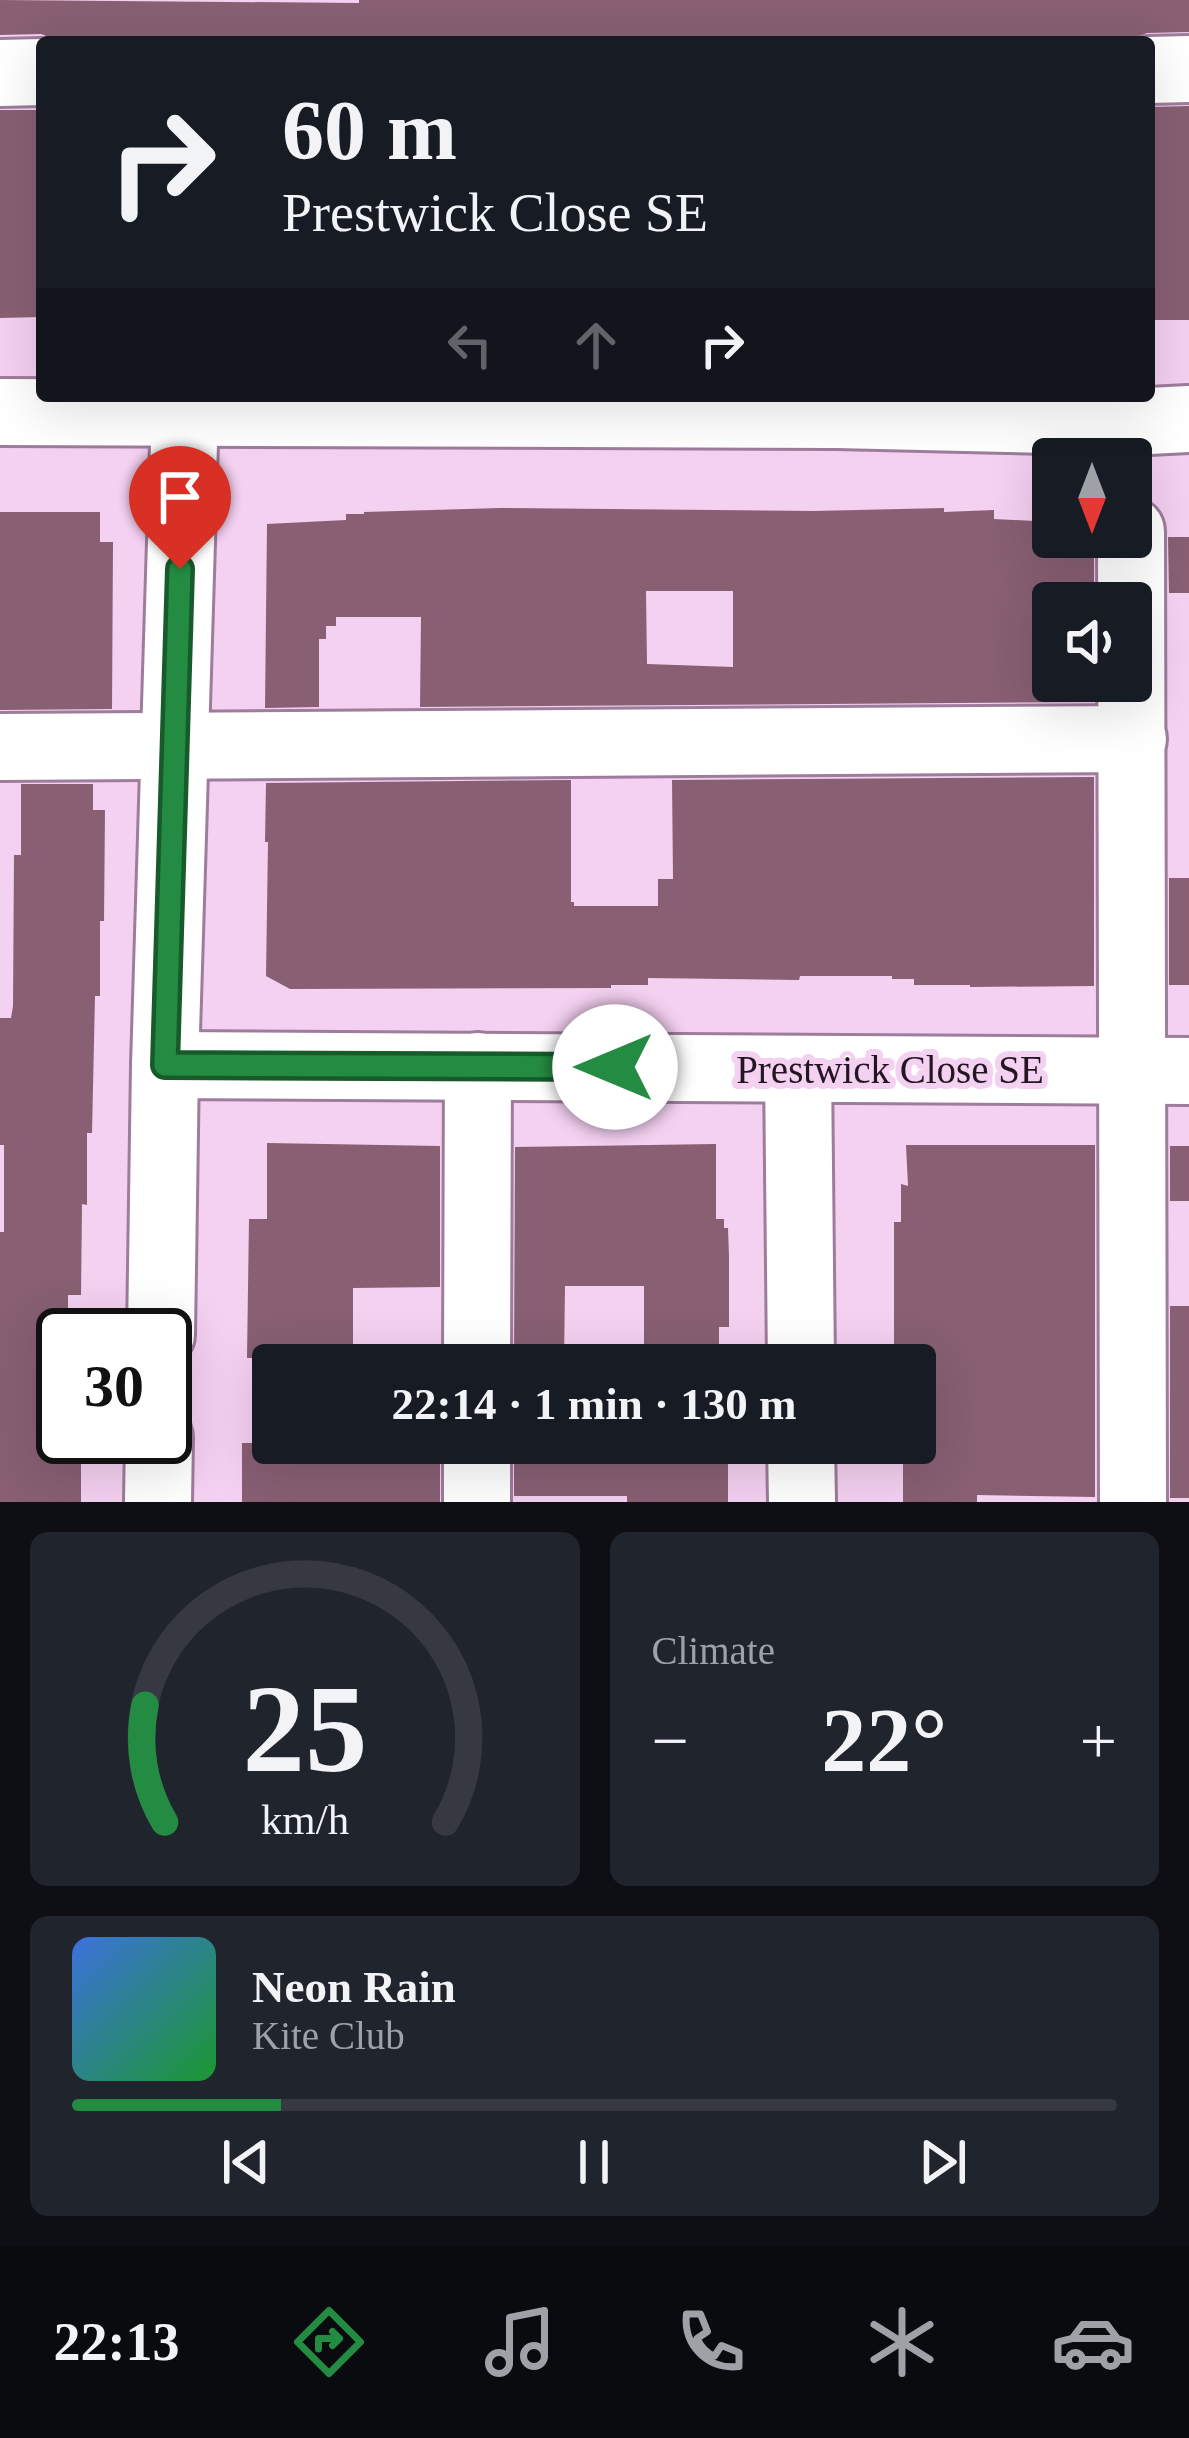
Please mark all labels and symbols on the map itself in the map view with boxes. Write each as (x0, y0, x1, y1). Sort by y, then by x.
north arrow (1032, 438, 1152, 558)
pin (129, 446, 231, 569)
position arrow (552, 1004, 678, 1130)
street label: Prestwick Close SE (736, 1048, 1044, 1091)
speed limit sign: 30 (36, 1308, 192, 1464)

